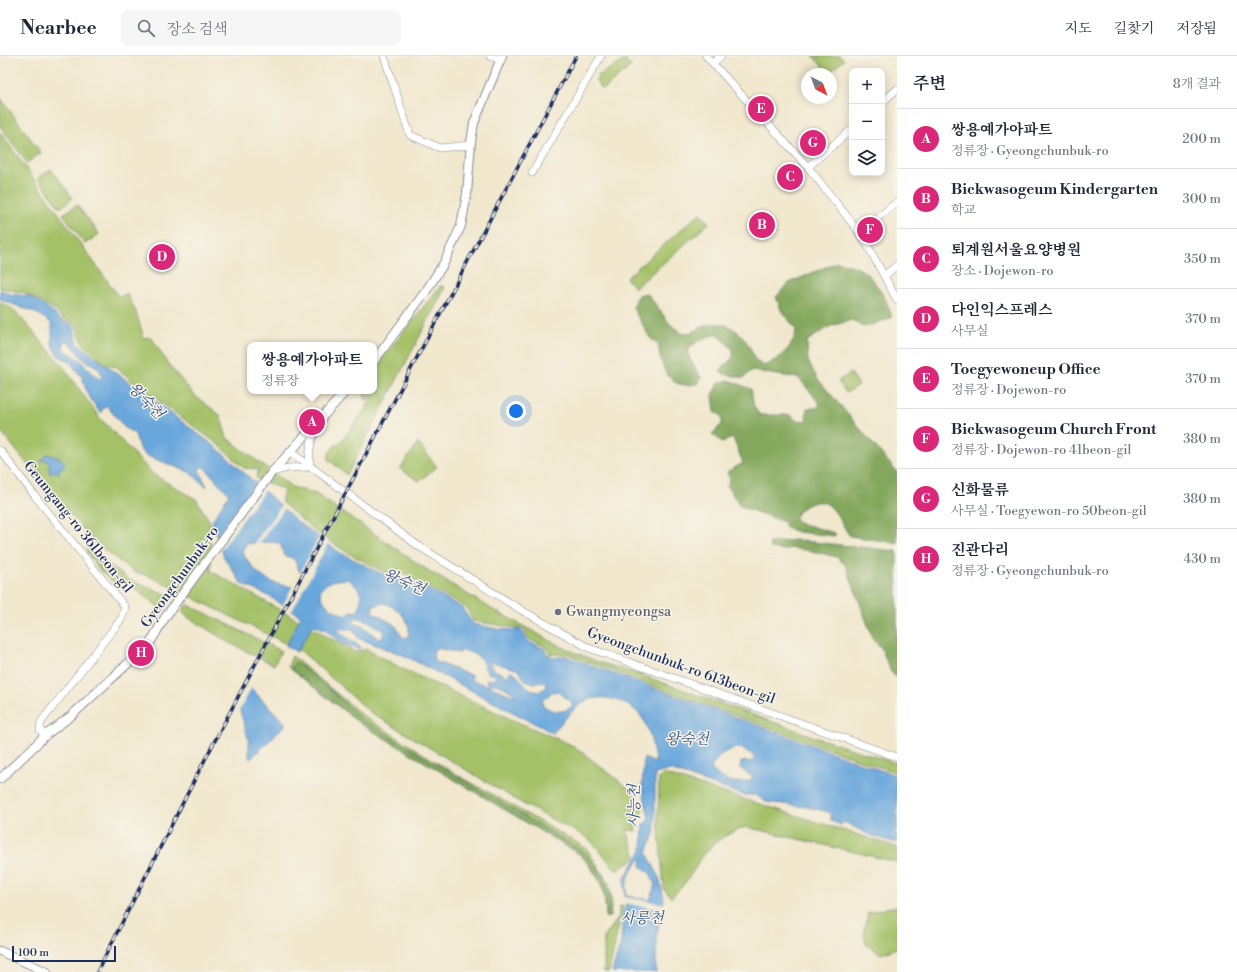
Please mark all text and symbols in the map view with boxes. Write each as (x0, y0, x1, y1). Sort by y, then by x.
search box (121, 10, 401, 46)
text: Nearbee (20, 16, 97, 40)
icon: search (135, 17, 157, 39)
text: 장소 검색 (167, 20, 228, 39)
text: 지도 (1065, 20, 1092, 38)
text: 길찾기 (1114, 20, 1154, 38)
text: 저장됨 (1176, 20, 1217, 38)
north arrow (801, 68, 837, 104)
map controls (849, 68, 885, 176)
button: + (849, 68, 885, 104)
text: 주변 (913, 73, 946, 95)
text: 8개 결과 (1173, 76, 1221, 92)
pin: E (748, 94, 774, 124)
button: − (849, 104, 885, 140)
text: 쌍용예가아파트 (951, 121, 1052, 140)
pin: G (800, 128, 826, 158)
text: A (921, 131, 931, 147)
text: 200 m (1182, 131, 1221, 147)
button: layers (849, 140, 885, 176)
text: 정류장 · Gyeongchunbuk-ro (951, 143, 1109, 159)
pin: C (777, 162, 803, 192)
text: Bickwasogeum Kindergarten (951, 180, 1158, 199)
text: B (921, 191, 931, 207)
text: 300 m (1183, 191, 1221, 207)
text: 학교 (951, 202, 976, 218)
pin: B (749, 210, 775, 240)
pin: F (857, 215, 883, 245)
text: 퇴계원서울요양병원 (951, 241, 1081, 260)
pin: D (149, 242, 175, 272)
text: C (921, 251, 931, 267)
text: 350 m (1184, 251, 1221, 267)
text: 장소 · Dojewon-ro (951, 263, 1054, 279)
text: 다인익스프레스 (951, 301, 1052, 320)
text: D (921, 311, 931, 327)
text: 370 m (1185, 311, 1221, 327)
text: 사무실 (951, 323, 989, 339)
popup (247, 342, 377, 394)
text: 쌍용예가아파트 (261, 351, 363, 370)
text: Toegyewoneup Office (951, 360, 1101, 379)
text: E (921, 371, 931, 387)
text: 370 m (1185, 371, 1221, 387)
text: 정류장 (261, 373, 299, 389)
water label: 왕숙천 (124, 379, 169, 424)
text: 정류장 · Dojewon-ro (951, 382, 1066, 398)
your location (506, 401, 526, 421)
pin: A (299, 407, 325, 437)
text: Bickwasogeum Church Front (951, 420, 1156, 439)
text: F (921, 431, 931, 447)
text: 380 m (1183, 431, 1221, 447)
text: 정류장 · Dojewon-ro 41beon-gil (951, 442, 1131, 458)
street label: Geumgang-ro 361beon-gil (19, 457, 137, 597)
text: 신화물류 (951, 481, 1009, 500)
text: G (921, 491, 931, 507)
text: 380 m (1183, 491, 1221, 507)
text: 사무실 · Toegyewon-ro 50beon-gil (951, 503, 1147, 519)
street label: Gyeongchunbuk-ro (137, 523, 223, 631)
text: 진관다리 (951, 541, 1009, 560)
text: H (921, 551, 931, 567)
text: 430 m (1183, 551, 1221, 567)
text: 정류장 · Gyeongchunbuk-ro (951, 563, 1109, 579)
water label: 왕숙천 (380, 565, 429, 600)
place label: Gwangmyeongsa (566, 603, 672, 621)
marker: Gwangmyeongsa (553, 607, 563, 617)
street label: Gyeongchunbuk-ro 613beon-gil (584, 624, 778, 708)
pin: H (128, 638, 154, 668)
water label: 왕숙천 (665, 730, 710, 749)
water label: 사능천 (625, 783, 644, 828)
water label: 사릉천 (620, 909, 665, 928)
scale bar (12, 944, 116, 963)
text: 100 m (18, 946, 49, 960)

